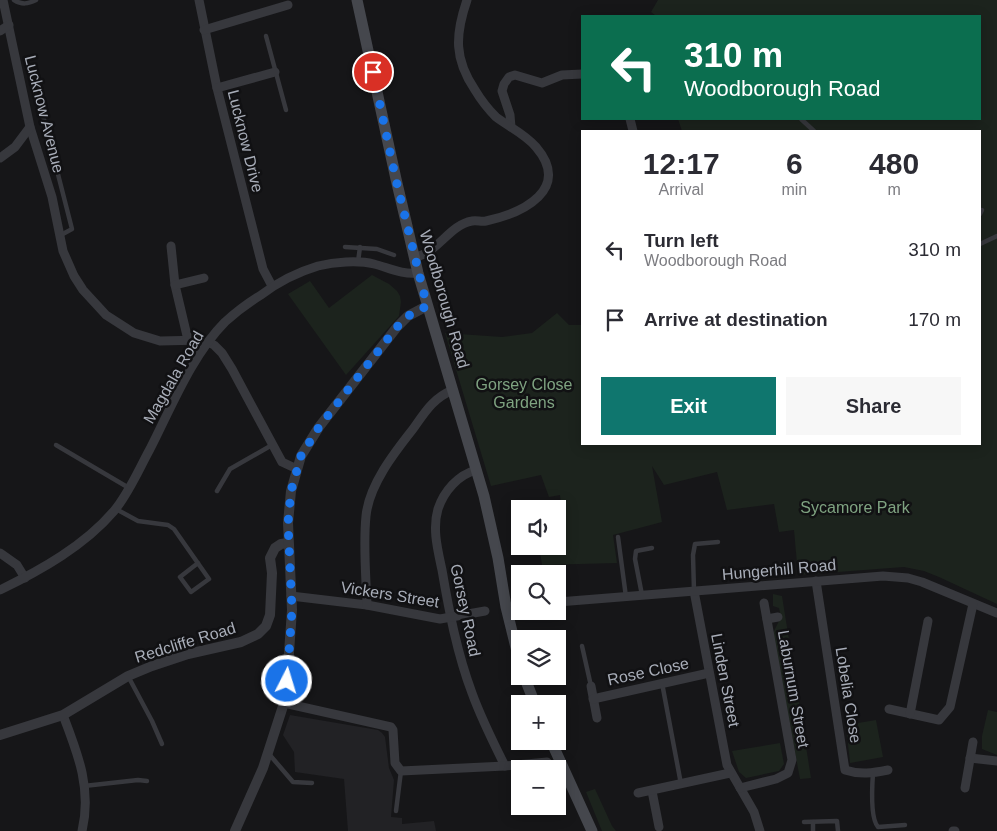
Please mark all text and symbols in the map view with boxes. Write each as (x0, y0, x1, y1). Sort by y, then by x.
icon: left (601, 35, 666, 100)
text: 310 m (684, 35, 783, 74)
pin (352, 51, 394, 93)
street label: Lucknow Avenue (22, 54, 67, 175)
icon: arrive (359, 58, 387, 86)
text: Woodborough Road (684, 76, 881, 101)
street label: Lucknow Drive (225, 88, 266, 194)
text: 12:17 (643, 147, 720, 180)
text: 6 (786, 147, 803, 180)
text: 480 (869, 147, 919, 180)
text: Arrival (659, 181, 704, 198)
text: min (781, 181, 807, 198)
text: m (887, 181, 901, 198)
street label: Woodborough Road (417, 228, 472, 370)
text: Turn left (644, 230, 719, 251)
icon: left (601, 236, 629, 264)
text: 310 m (908, 239, 961, 260)
text: Woodborough Road (644, 252, 787, 269)
icon: arrive (601, 306, 629, 334)
text: Arrive at destination (644, 309, 828, 330)
text: 170 m (908, 309, 961, 330)
street label: Magdala Road (140, 328, 207, 427)
park label: Gorsey Close Gardens (476, 376, 573, 411)
button: Exit (601, 377, 776, 435)
button: Share (786, 377, 961, 435)
park label: Sycamore Park (800, 499, 911, 516)
map controls (511, 500, 566, 815)
button: sound (511, 500, 566, 555)
street label: Hungerhill Road (721, 556, 837, 583)
street label: Gorsey Road (447, 562, 484, 658)
button: search (511, 565, 566, 620)
street label: Vickers Street (340, 578, 441, 611)
street label: Redcliffe Road (133, 619, 238, 666)
street label: Laburnum Street (775, 629, 812, 750)
button: layers (511, 630, 566, 685)
street label: Linden Street (708, 632, 743, 729)
street label: Lobelia Close (833, 646, 865, 744)
position arrow (260, 654, 312, 706)
street label: Rose Close (606, 655, 690, 688)
button: + (511, 695, 566, 750)
button: − (511, 760, 566, 815)

